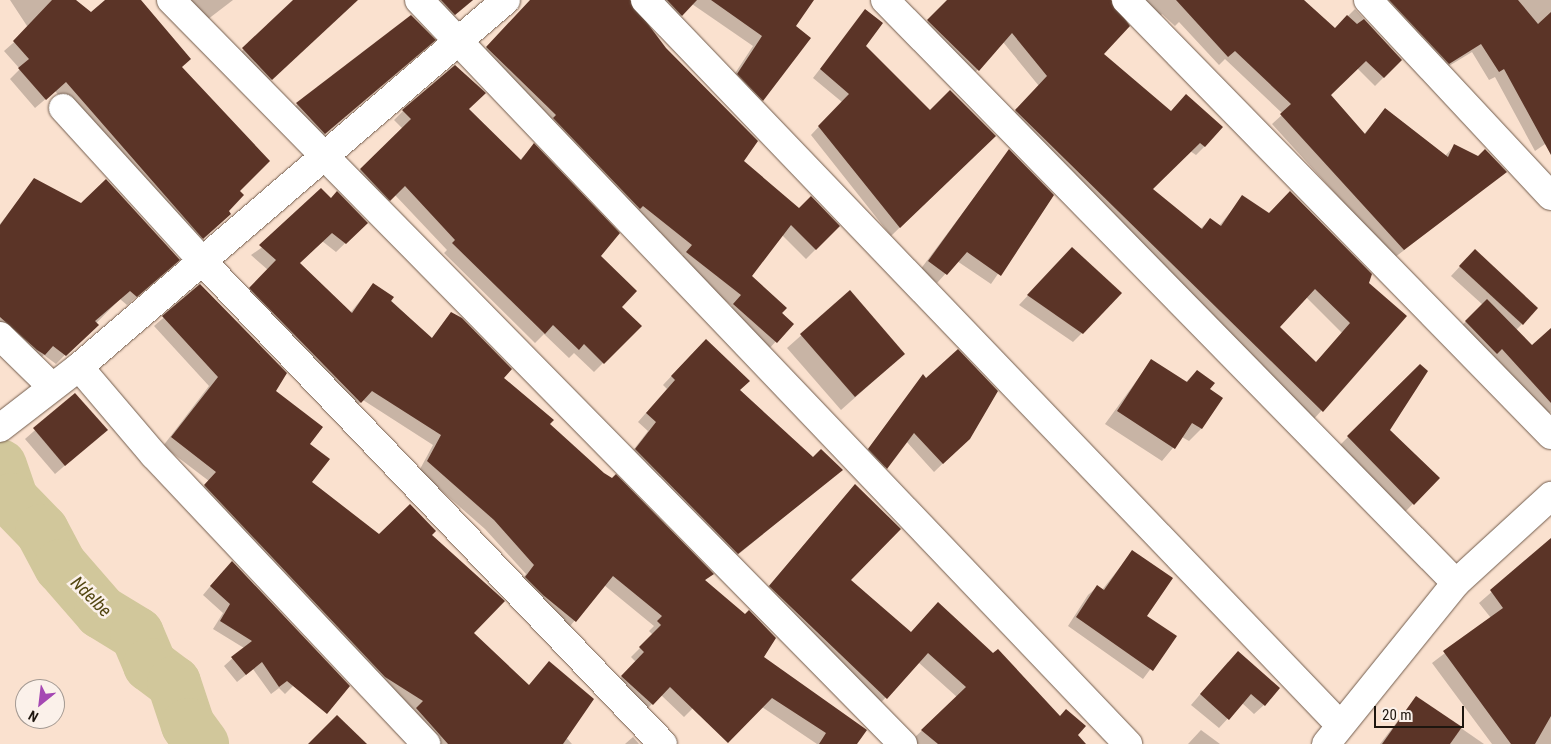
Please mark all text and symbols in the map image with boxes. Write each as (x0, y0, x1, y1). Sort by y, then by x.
water label: Ndelbe (66, 572, 116, 622)
north arrow (15, 679, 65, 729)
scale bar (1376, 696, 1466, 728)
text: 20 m (1382, 706, 1412, 724)
text: N (26, 707, 41, 725)

